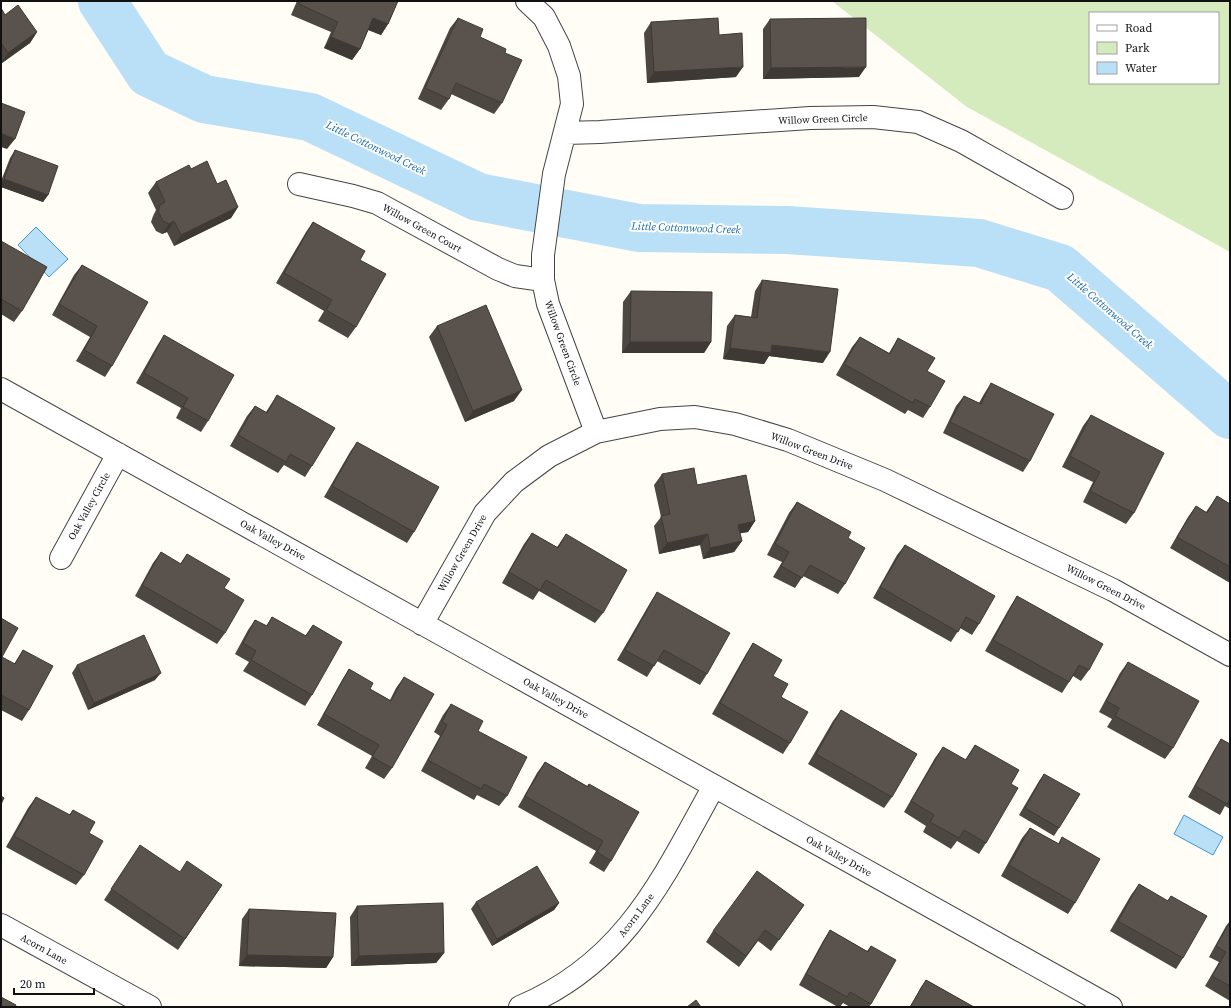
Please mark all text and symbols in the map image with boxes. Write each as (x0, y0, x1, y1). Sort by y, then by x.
legend (1089, 12, 1219, 84)
text: Road (1125, 20, 1152, 36)
text: Park (1125, 40, 1150, 56)
text: Water (1125, 60, 1157, 76)
street label: Willow Green Circle (778, 111, 868, 127)
water label: Little Cottonwood Creek (323, 117, 429, 179)
street label: Willow Green Court (380, 201, 465, 256)
water label: Little Cottonwood Creek (630, 219, 742, 237)
water label: Little Cottonwood Creek (1063, 269, 1157, 353)
street label: Willow Green Circle (542, 299, 584, 387)
street label: Willow Green Drive (769, 429, 855, 473)
street label: Oak Valley Circle (65, 470, 113, 542)
street label: Willow Green Drive (435, 512, 489, 594)
street label: Oak Valley Drive (238, 517, 308, 563)
street label: Willow Green Drive (1064, 561, 1148, 613)
street label: Oak Valley Drive (521, 675, 591, 721)
street label: Oak Valley Drive (804, 833, 874, 879)
street label: Acorn Lane (615, 890, 657, 940)
street label: Acorn Lane (18, 931, 70, 967)
scale bar (14, 970, 94, 996)
text: 20 m (20, 976, 46, 992)

